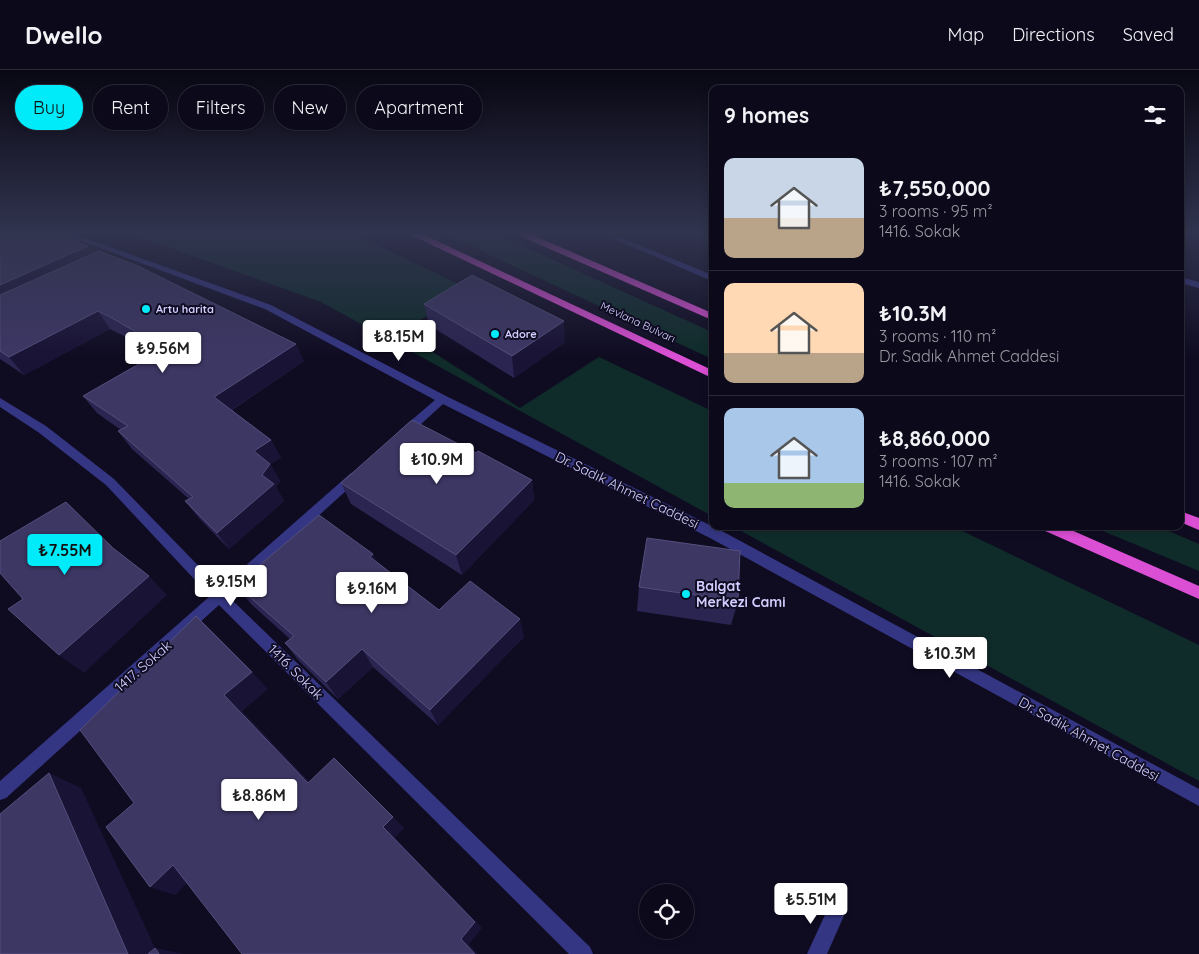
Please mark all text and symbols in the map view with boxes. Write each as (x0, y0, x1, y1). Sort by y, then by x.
text: Dwello (25, 20, 102, 50)
text: Map (947, 23, 984, 46)
text: Directions (1012, 23, 1095, 46)
text: Saved (1123, 23, 1174, 46)
chip: Buy (15, 85, 83, 130)
chip: Rent (93, 85, 168, 130)
chip: Filters (178, 85, 264, 130)
chip: New (274, 85, 346, 130)
chip: Apartment (356, 85, 482, 130)
icon: filters (1141, 101, 1169, 129)
text: 9 homes (724, 102, 809, 128)
text: ₺7,550,000 (879, 175, 991, 201)
icon: home (764, 178, 824, 238)
text: 3 rooms · 95 m² (879, 201, 993, 221)
text: 1416. Sokak (879, 221, 960, 241)
street label: Mevlana Bulvarı (598, 299, 678, 345)
text: ₺10.3M (879, 300, 947, 326)
place label: Artu harita (156, 302, 214, 316)
marker: Artu harita (140, 303, 152, 315)
icon: home (764, 303, 824, 363)
pin: ₺8.15M (358, 320, 440, 362)
text: ₺8.15M (374, 326, 424, 346)
text: 3 rooms · 110 m² (879, 326, 996, 346)
place label: Adore (505, 327, 537, 341)
marker: Adore (489, 328, 501, 340)
pin: ₺9.56M (122, 332, 204, 374)
text: ₺9.56M (136, 338, 190, 358)
text: Dr. Sadık Ahmet Caddesi (879, 346, 1059, 366)
text: ₺8,860,000 (879, 425, 990, 451)
icon: home (764, 428, 824, 488)
pin: ₺10.9M (396, 442, 478, 485)
street label: Dr. Sadık Ahmet Caddesi (552, 447, 702, 533)
text: ₺10.9M (411, 449, 463, 469)
text: 3 rooms · 107 m² (879, 451, 998, 471)
text: 1416. Sokak (879, 471, 960, 491)
pin: ₺7.55M (24, 534, 106, 576)
text: ₺7.55M (38, 540, 92, 560)
pin: ₺9.15M (190, 564, 272, 607)
text: ₺9.15M (206, 571, 256, 591)
pin: ₺9.16M (331, 572, 413, 614)
place label: Balgat Merkezi Cami (696, 577, 786, 611)
text: ₺9.16M (347, 578, 397, 598)
marker: Balgat Merkezi Cami (680, 588, 692, 600)
street label: 1417. Sokak (111, 636, 175, 696)
pin: ₺10.3M (909, 636, 991, 679)
street label: 1416. Sokak (265, 641, 327, 703)
text: ₺10.3M (924, 643, 976, 663)
street label: Dr. Sadık Ahmet Caddesi (1016, 693, 1162, 785)
pin: ₺8.86M (218, 778, 300, 821)
text: ₺8.86M (232, 785, 286, 805)
pin: ₺5.51M (770, 882, 852, 925)
map controls (639, 884, 694, 939)
button: locate (639, 884, 694, 939)
text: ₺5.51M (785, 889, 837, 909)

